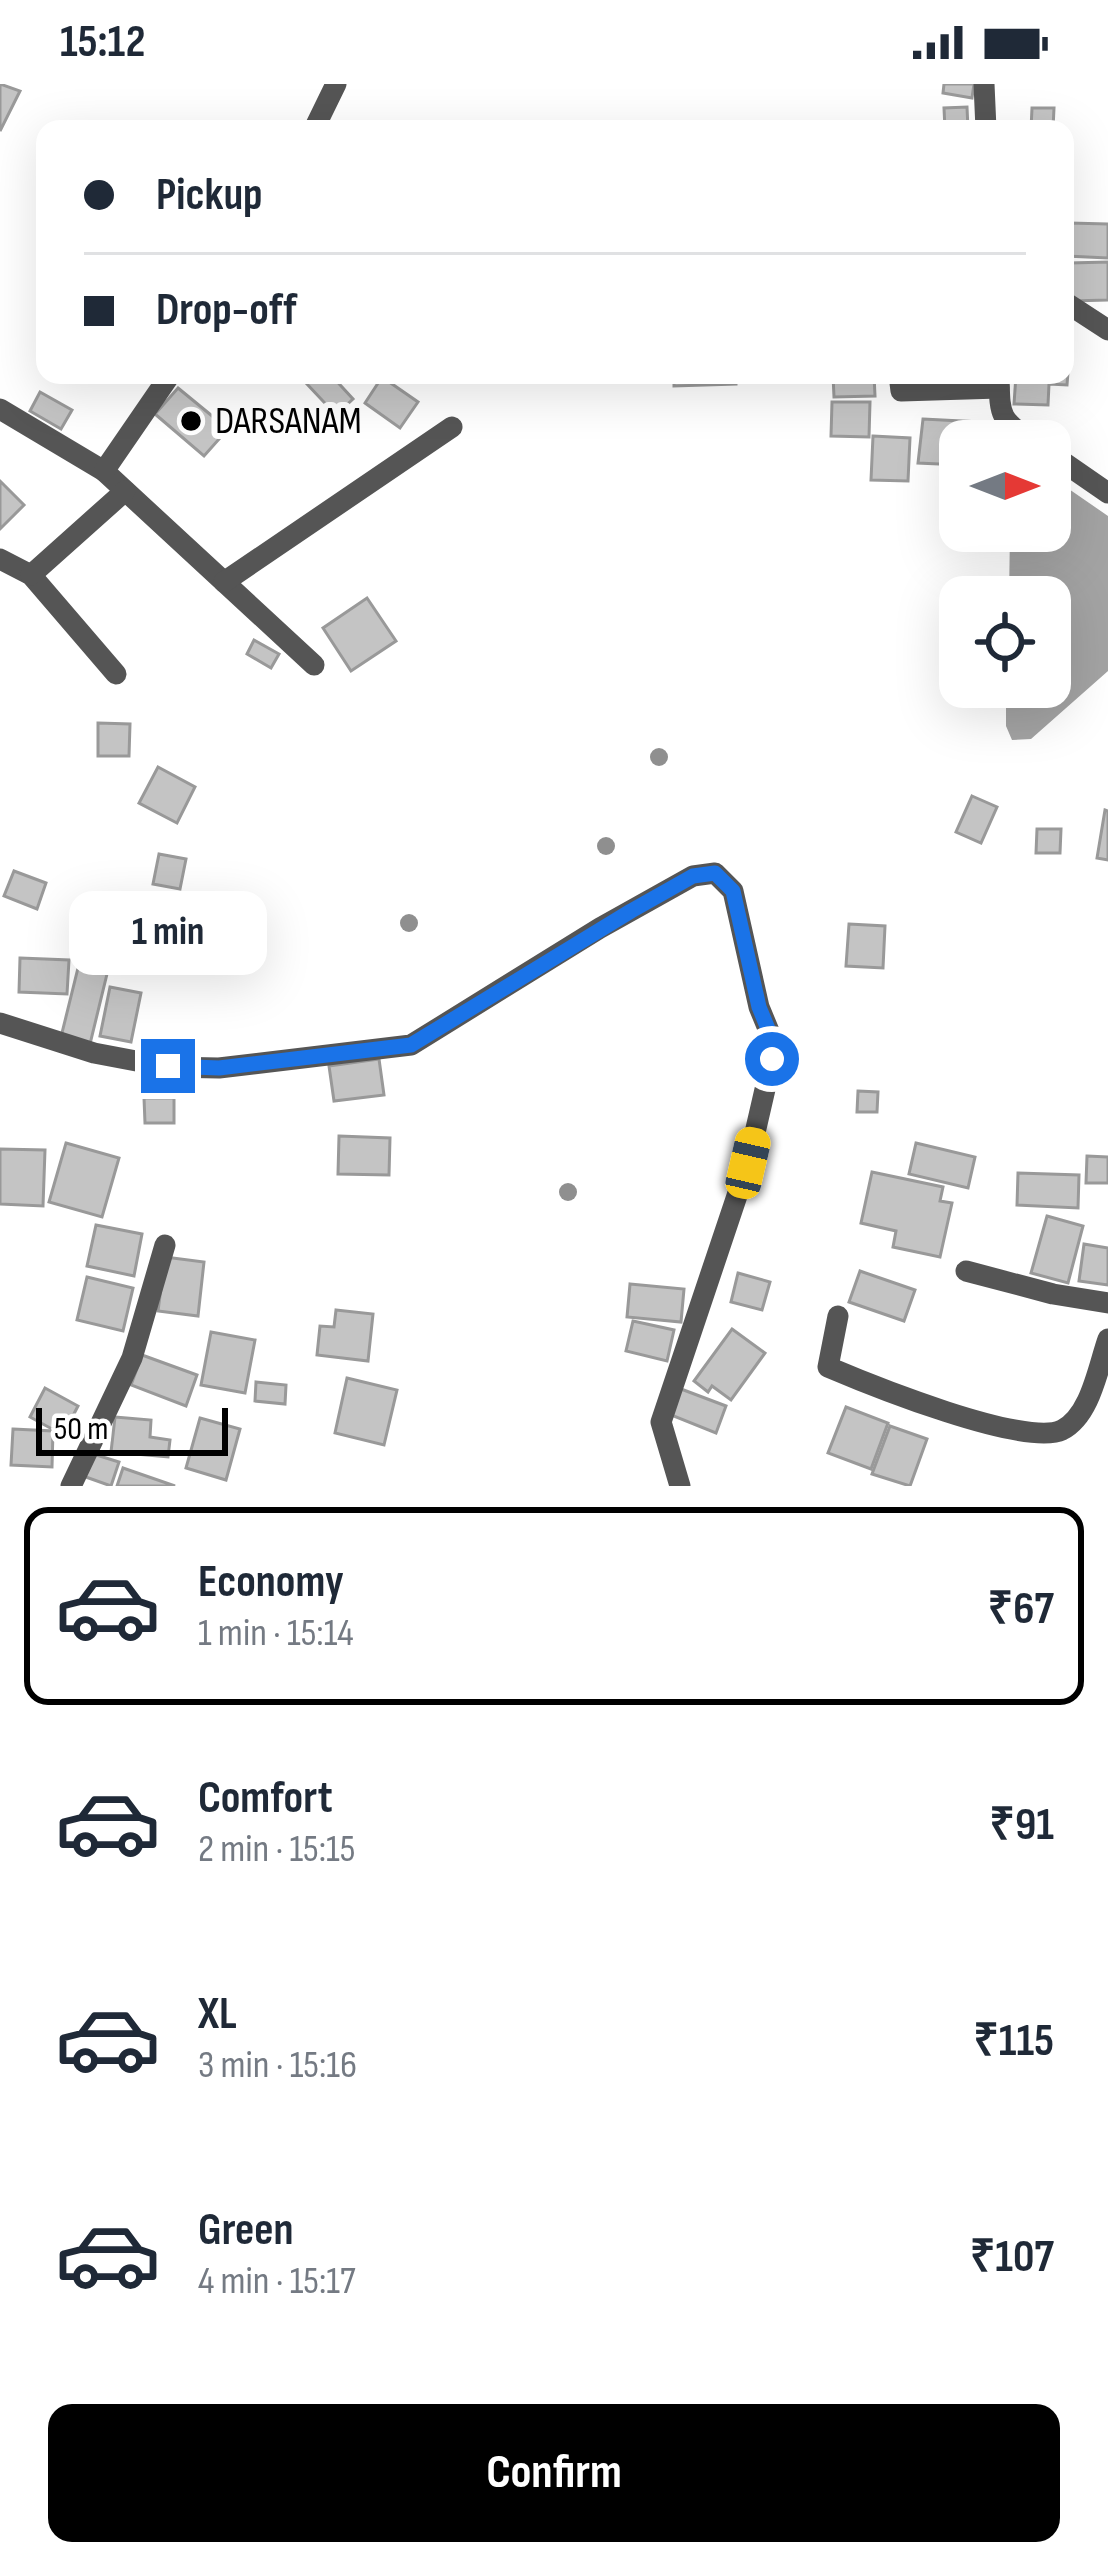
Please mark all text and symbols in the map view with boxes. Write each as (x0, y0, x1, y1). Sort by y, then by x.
text: 15:12 (60, 15, 145, 70)
text: Pickup (156, 168, 263, 223)
text: Drop-off (156, 283, 297, 338)
place label: DARSANAM (215, 398, 362, 445)
marker: DARSANAM (178, 408, 204, 434)
north arrow (939, 420, 1071, 552)
map controls (939, 420, 1071, 708)
button: locate (939, 576, 1071, 708)
callout: 1 min (69, 892, 267, 976)
text: 1 min (132, 909, 204, 956)
route start (745, 1032, 799, 1086)
route end (141, 1039, 195, 1093)
car (722, 1124, 774, 1202)
scale bar (36, 1402, 228, 1455)
text: 50 m (54, 1409, 108, 1449)
icon: car (54, 1552, 162, 1660)
text: Economy (198, 1555, 344, 1610)
text: ₹67 (987, 1582, 1054, 1637)
text: 1 min · 15:14 (198, 1610, 354, 1657)
icon: car (54, 1768, 162, 1876)
text: Comfort (198, 1771, 333, 1826)
text: ₹91 (989, 1798, 1054, 1853)
text: 2 min · 15:15 (198, 1826, 355, 1873)
icon: car (54, 1984, 162, 2092)
text: XL (198, 1987, 237, 2042)
text: ₹115 (973, 2014, 1054, 2069)
text: 3 min · 15:16 (198, 2042, 357, 2089)
icon: car (54, 2200, 162, 2308)
text: Green (198, 2203, 294, 2258)
text: ₹107 (970, 2230, 1054, 2285)
text: 4 min · 15:17 (198, 2258, 355, 2305)
button: Confirm (48, 2404, 1060, 2542)

